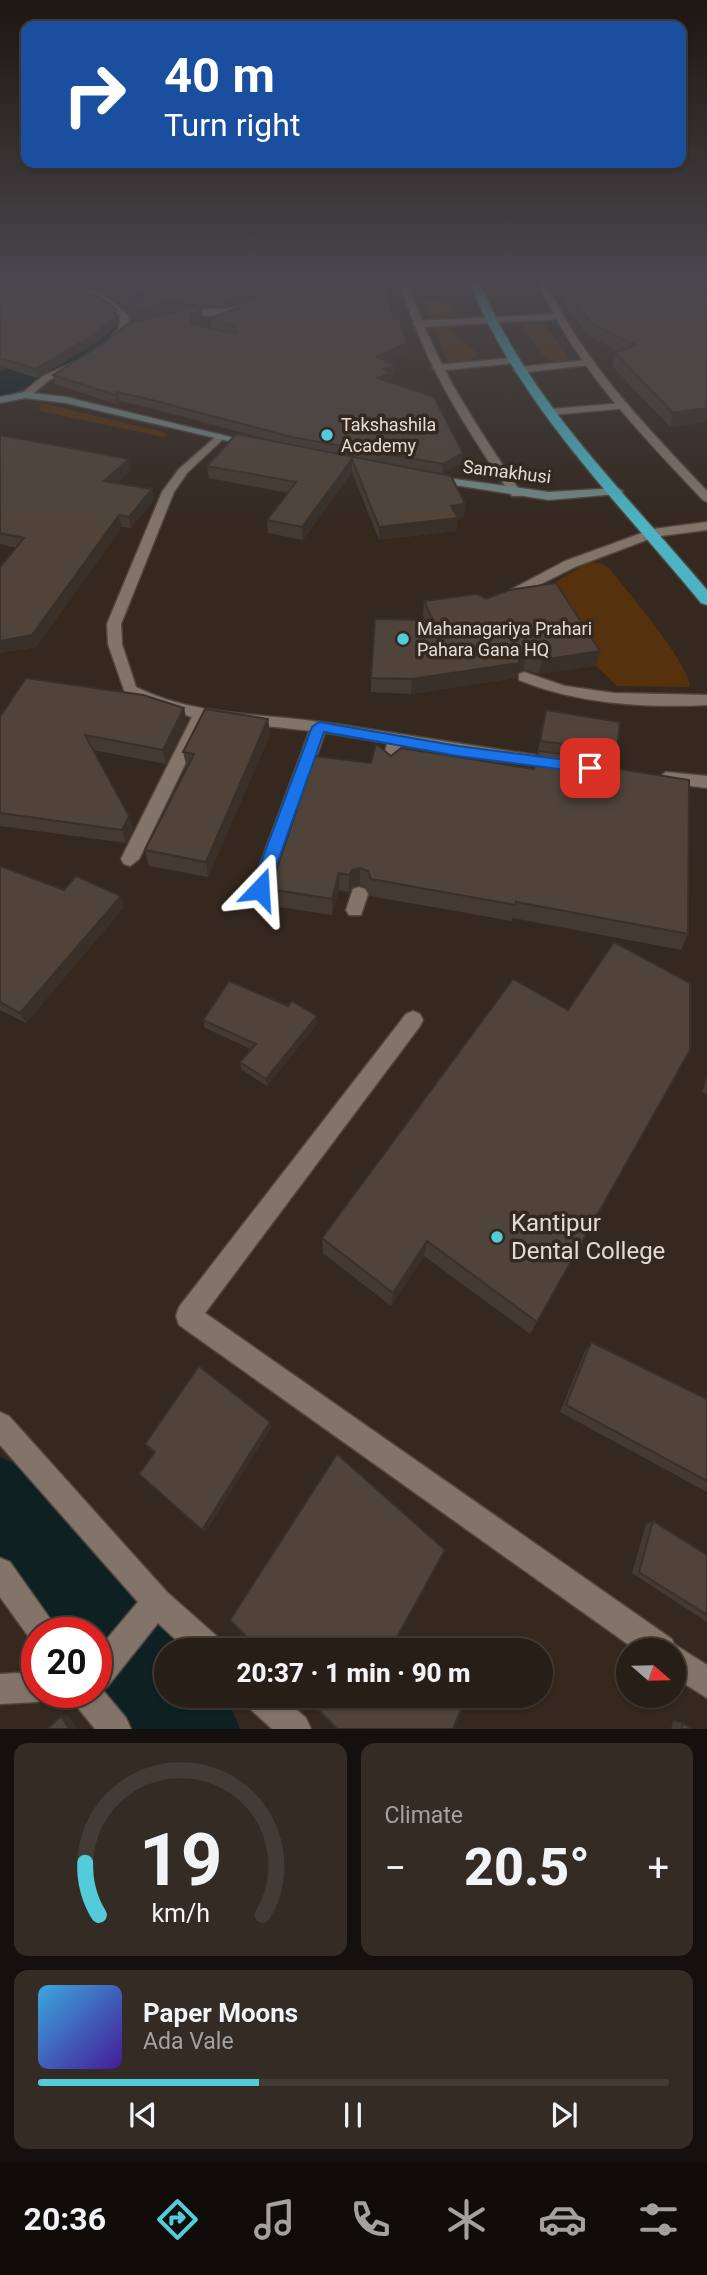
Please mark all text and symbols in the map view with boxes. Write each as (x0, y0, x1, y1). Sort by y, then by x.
text: 40 m (164, 47, 275, 104)
icon: right (49, 49, 140, 140)
text: Turn right (164, 106, 300, 144)
place label: Takshashila Academy (341, 414, 436, 456)
marker: Takshashila Academy (319, 427, 335, 443)
street label: Samakhusi (462, 456, 552, 487)
place label: Mahanagariya Prahari Pahara Gana HQ (417, 618, 592, 660)
marker: Mahanagariya Prahari Pahara Gana HQ (395, 631, 411, 647)
pin (560, 738, 620, 798)
icon: arrive (571, 749, 609, 787)
position arrow (223, 852, 297, 926)
place label: Kantipur Dental College (511, 1209, 665, 1265)
marker: Kantipur Dental College (489, 1229, 505, 1245)
speed limit sign: 20 (21, 1617, 112, 1708)
north arrow (616, 1638, 686, 1708)
map controls (616, 1638, 686, 1708)
text: 20:37 · 1 min · 90 m (236, 1658, 471, 1688)
text: Climate (385, 1802, 463, 1829)
text: 19 (138, 1818, 222, 1904)
text: 20.5° (464, 1837, 590, 1898)
text: − (385, 1846, 406, 1890)
text: + (647, 1846, 669, 1890)
text: km/h (151, 1899, 210, 1928)
text: Paper Moons (143, 1998, 298, 2028)
text: Ada Vale (143, 2028, 234, 2055)
icon: previous (124, 2096, 162, 2134)
icon: pause (334, 2096, 372, 2134)
icon: next (545, 2096, 583, 2134)
icon: directions (153, 2195, 202, 2244)
icon: music (250, 2195, 299, 2244)
icon: phone (346, 2195, 395, 2244)
icon: climate (442, 2195, 491, 2244)
icon: car (538, 2195, 587, 2244)
icon: filters (634, 2195, 683, 2244)
text: 20:36 (24, 2200, 106, 2238)

